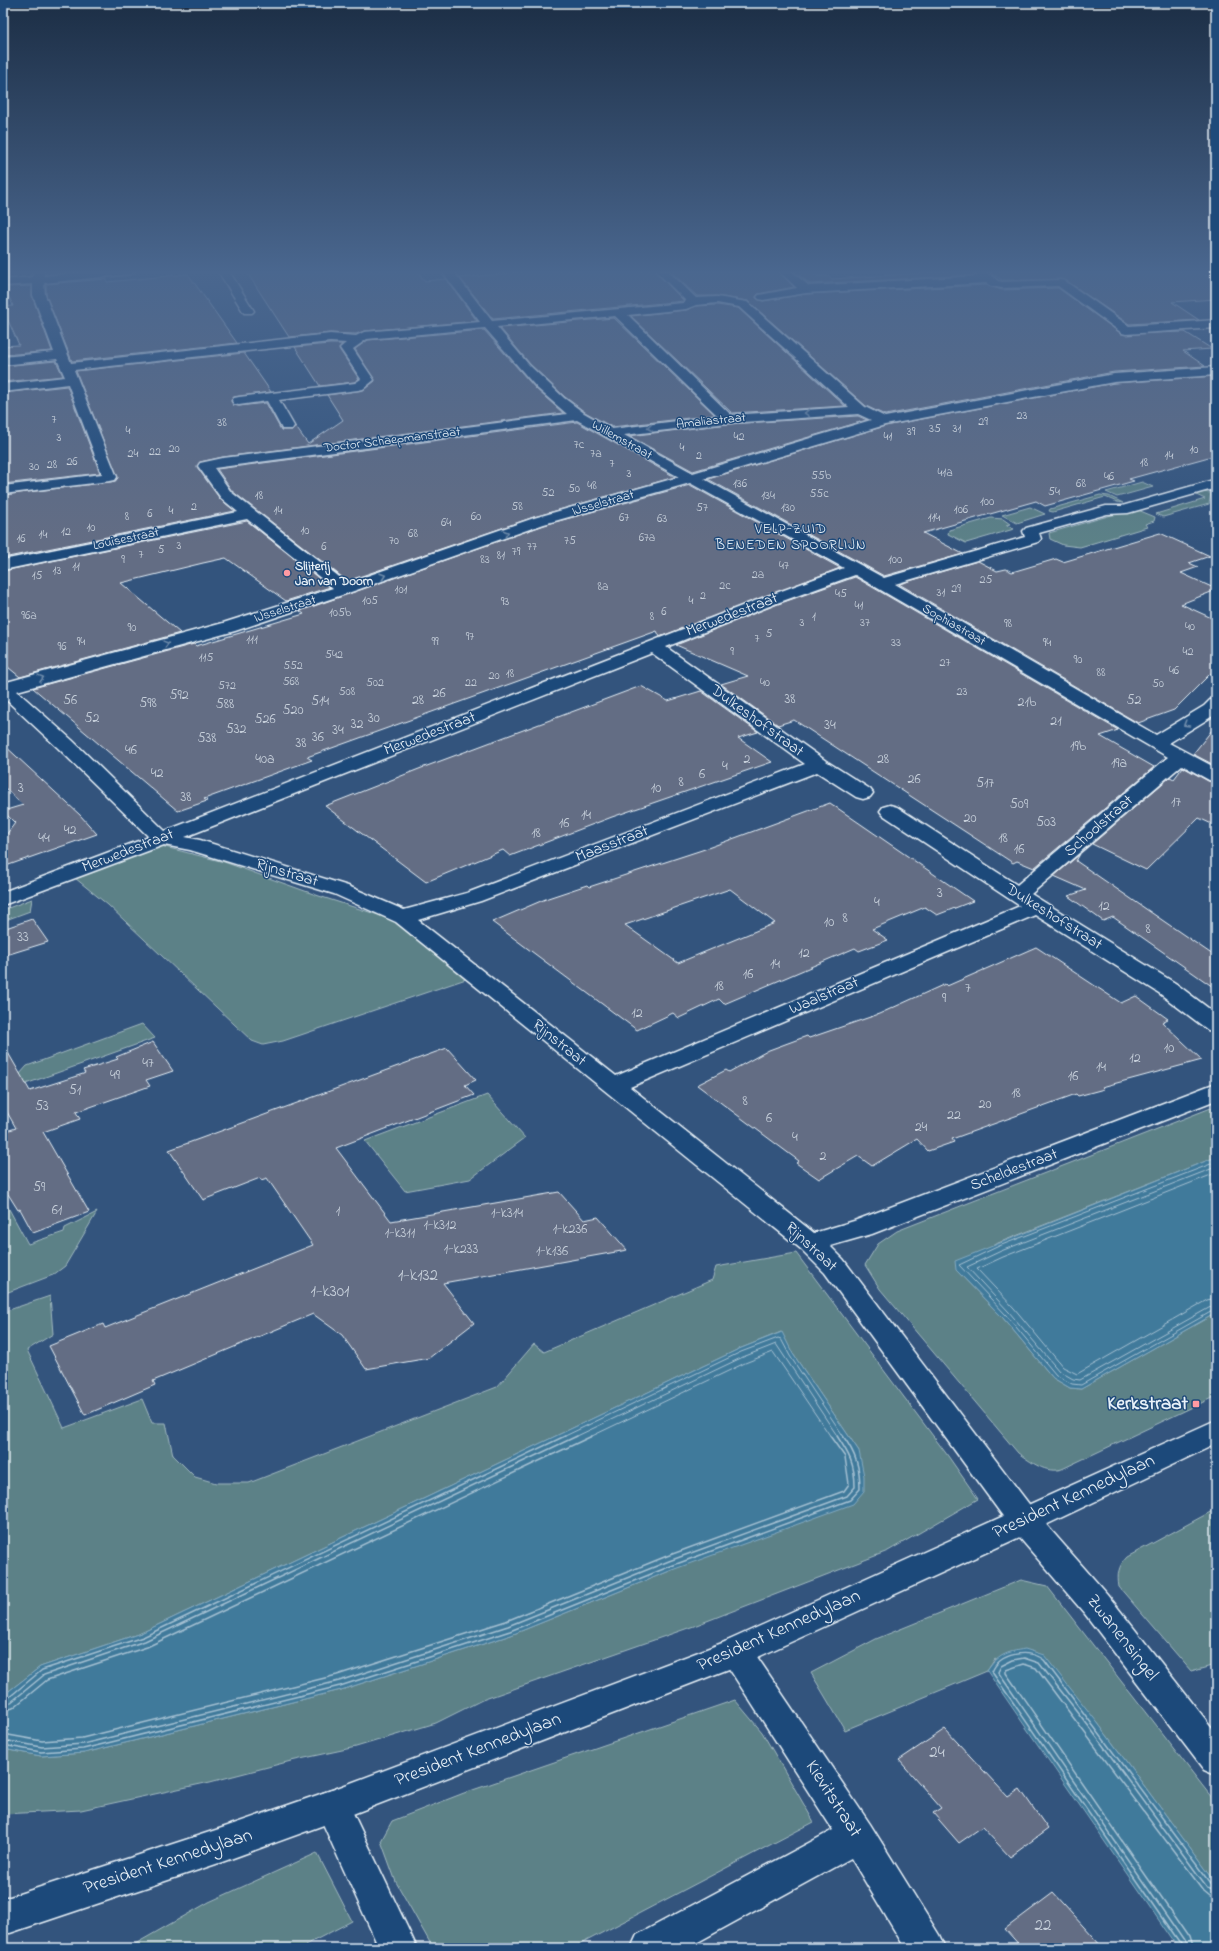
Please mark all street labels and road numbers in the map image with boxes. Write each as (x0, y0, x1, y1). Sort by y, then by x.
street label: Amaliastraat (675, 408, 747, 434)
street label: Willemstraat (588, 416, 656, 465)
street label: Doctor Schaepmanstraat (322, 422, 462, 458)
street label: IJsselstraat (570, 485, 637, 521)
street label: Louisestraat (91, 523, 161, 555)
street label: Merwedestraat (683, 586, 782, 644)
street label: IJsselstraat (252, 590, 319, 628)
street label: Sophiastraat (919, 599, 990, 651)
street label: Dulkeshofstraat (705, 678, 809, 763)
street label: Merwedestraat (381, 705, 480, 763)
street label: Schoolstraat (1059, 789, 1139, 863)
street label: Maasstraat (572, 819, 652, 869)
street label: Merwedestraat (79, 822, 178, 880)
street label: Rijnstraat (253, 852, 322, 894)
street label: Dulkeshofstraat (1000, 877, 1108, 957)
street label: Waalstraat (785, 970, 863, 1021)
street label: Rijnstraat (527, 1014, 592, 1073)
street label: Scheldestraat (967, 1142, 1062, 1198)
street label: Rijnstraat (779, 1216, 843, 1278)
street label: President Kennedylaan (988, 1448, 1160, 1547)
street label: President Kennedylaan (693, 1583, 865, 1680)
street label: Zwanensingel (1078, 1589, 1164, 1688)
street label: President Kennedylaan (391, 1706, 566, 1795)
street label: Kievitstraat (798, 1755, 868, 1843)
street label: President Kennedylaan (80, 1822, 256, 1903)

